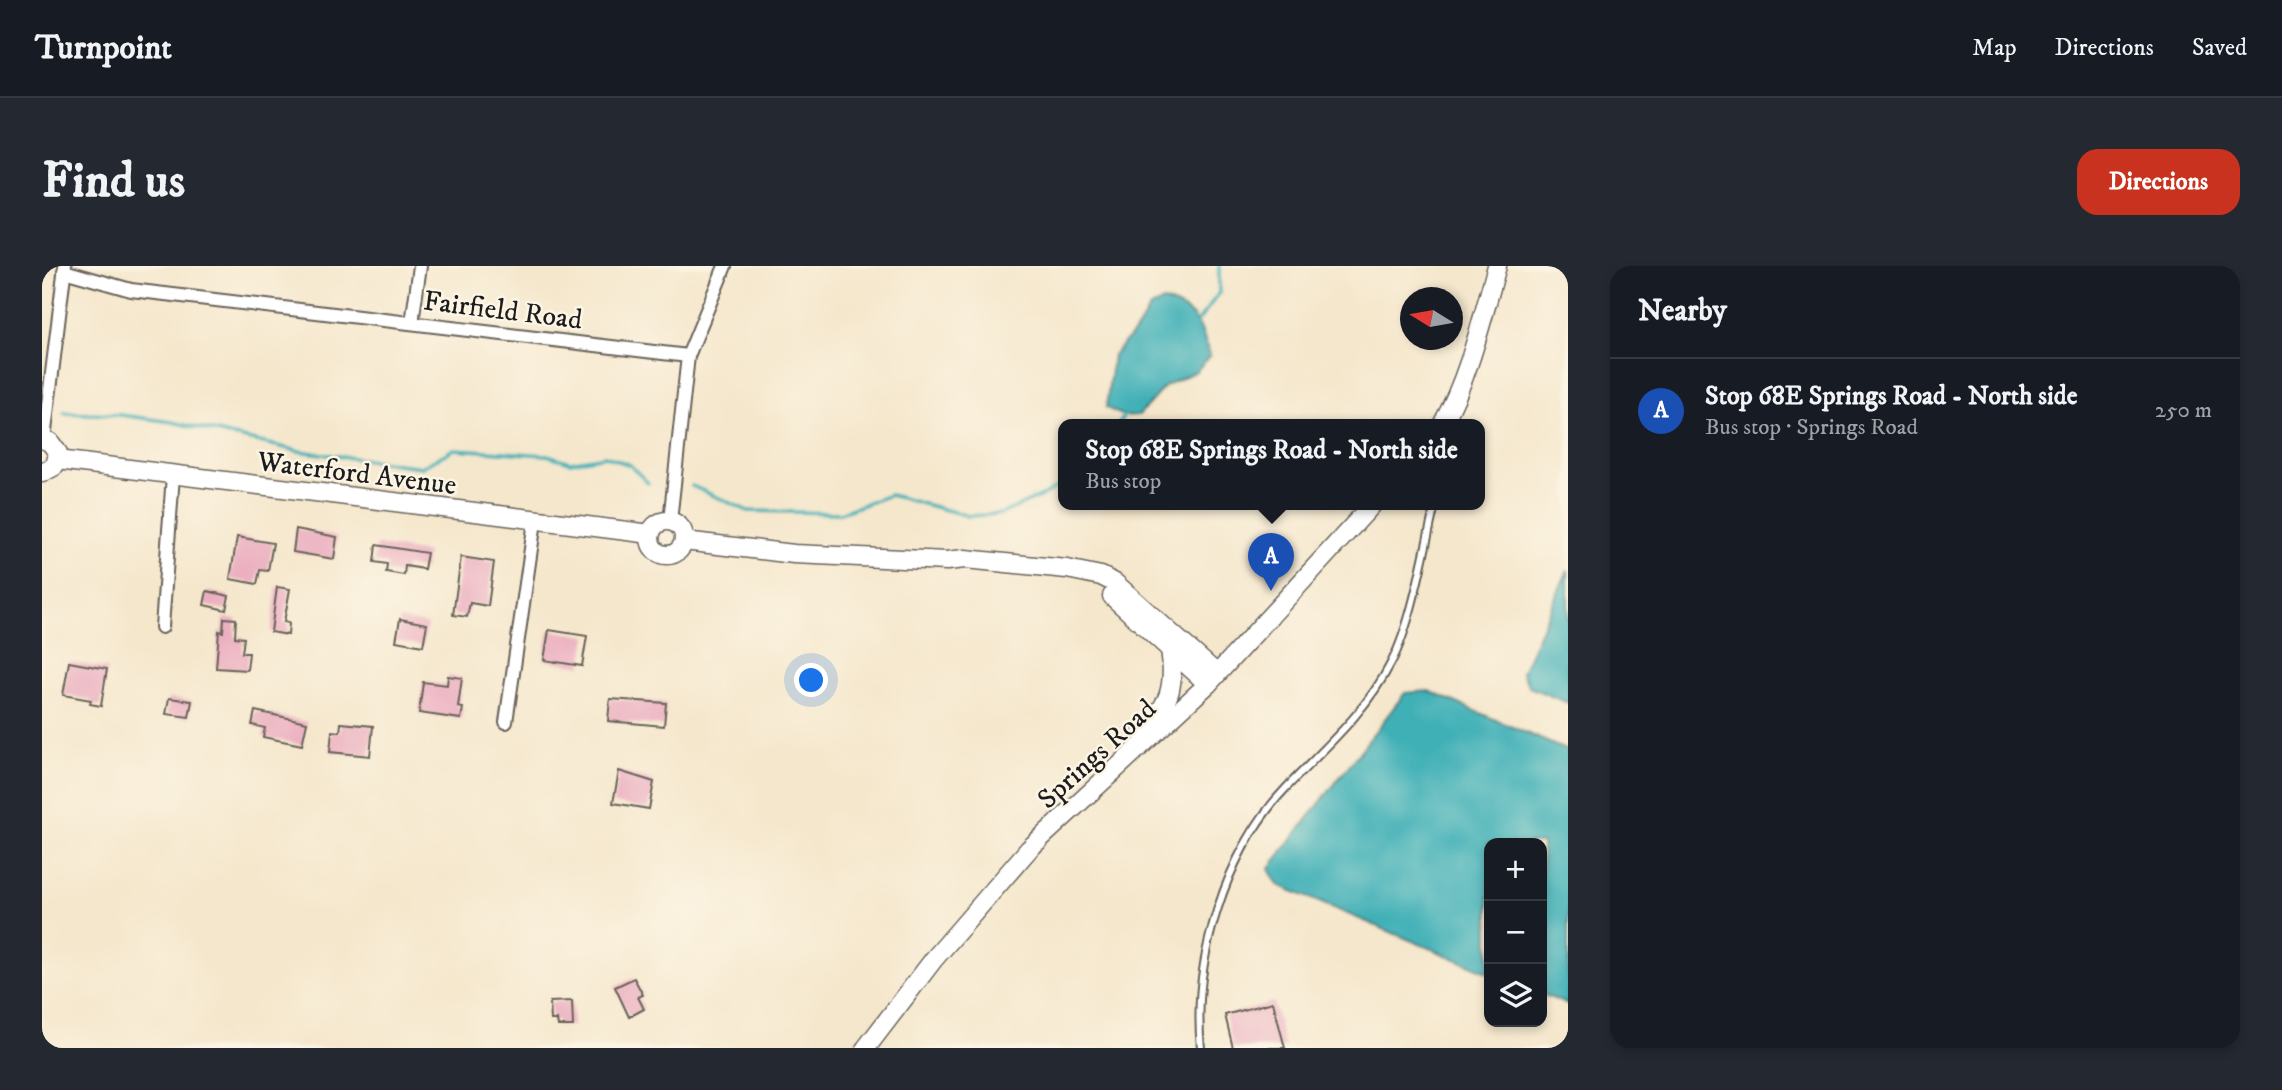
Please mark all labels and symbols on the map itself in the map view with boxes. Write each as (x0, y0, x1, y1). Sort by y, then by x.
street label: Fairfield Road (421, 283, 584, 338)
north arrow (1400, 287, 1463, 350)
street label: Waterford Avenue (254, 444, 458, 503)
pin: A (1248, 533, 1294, 591)
your location (794, 663, 828, 697)
street label: Springs Road (1030, 692, 1164, 817)

